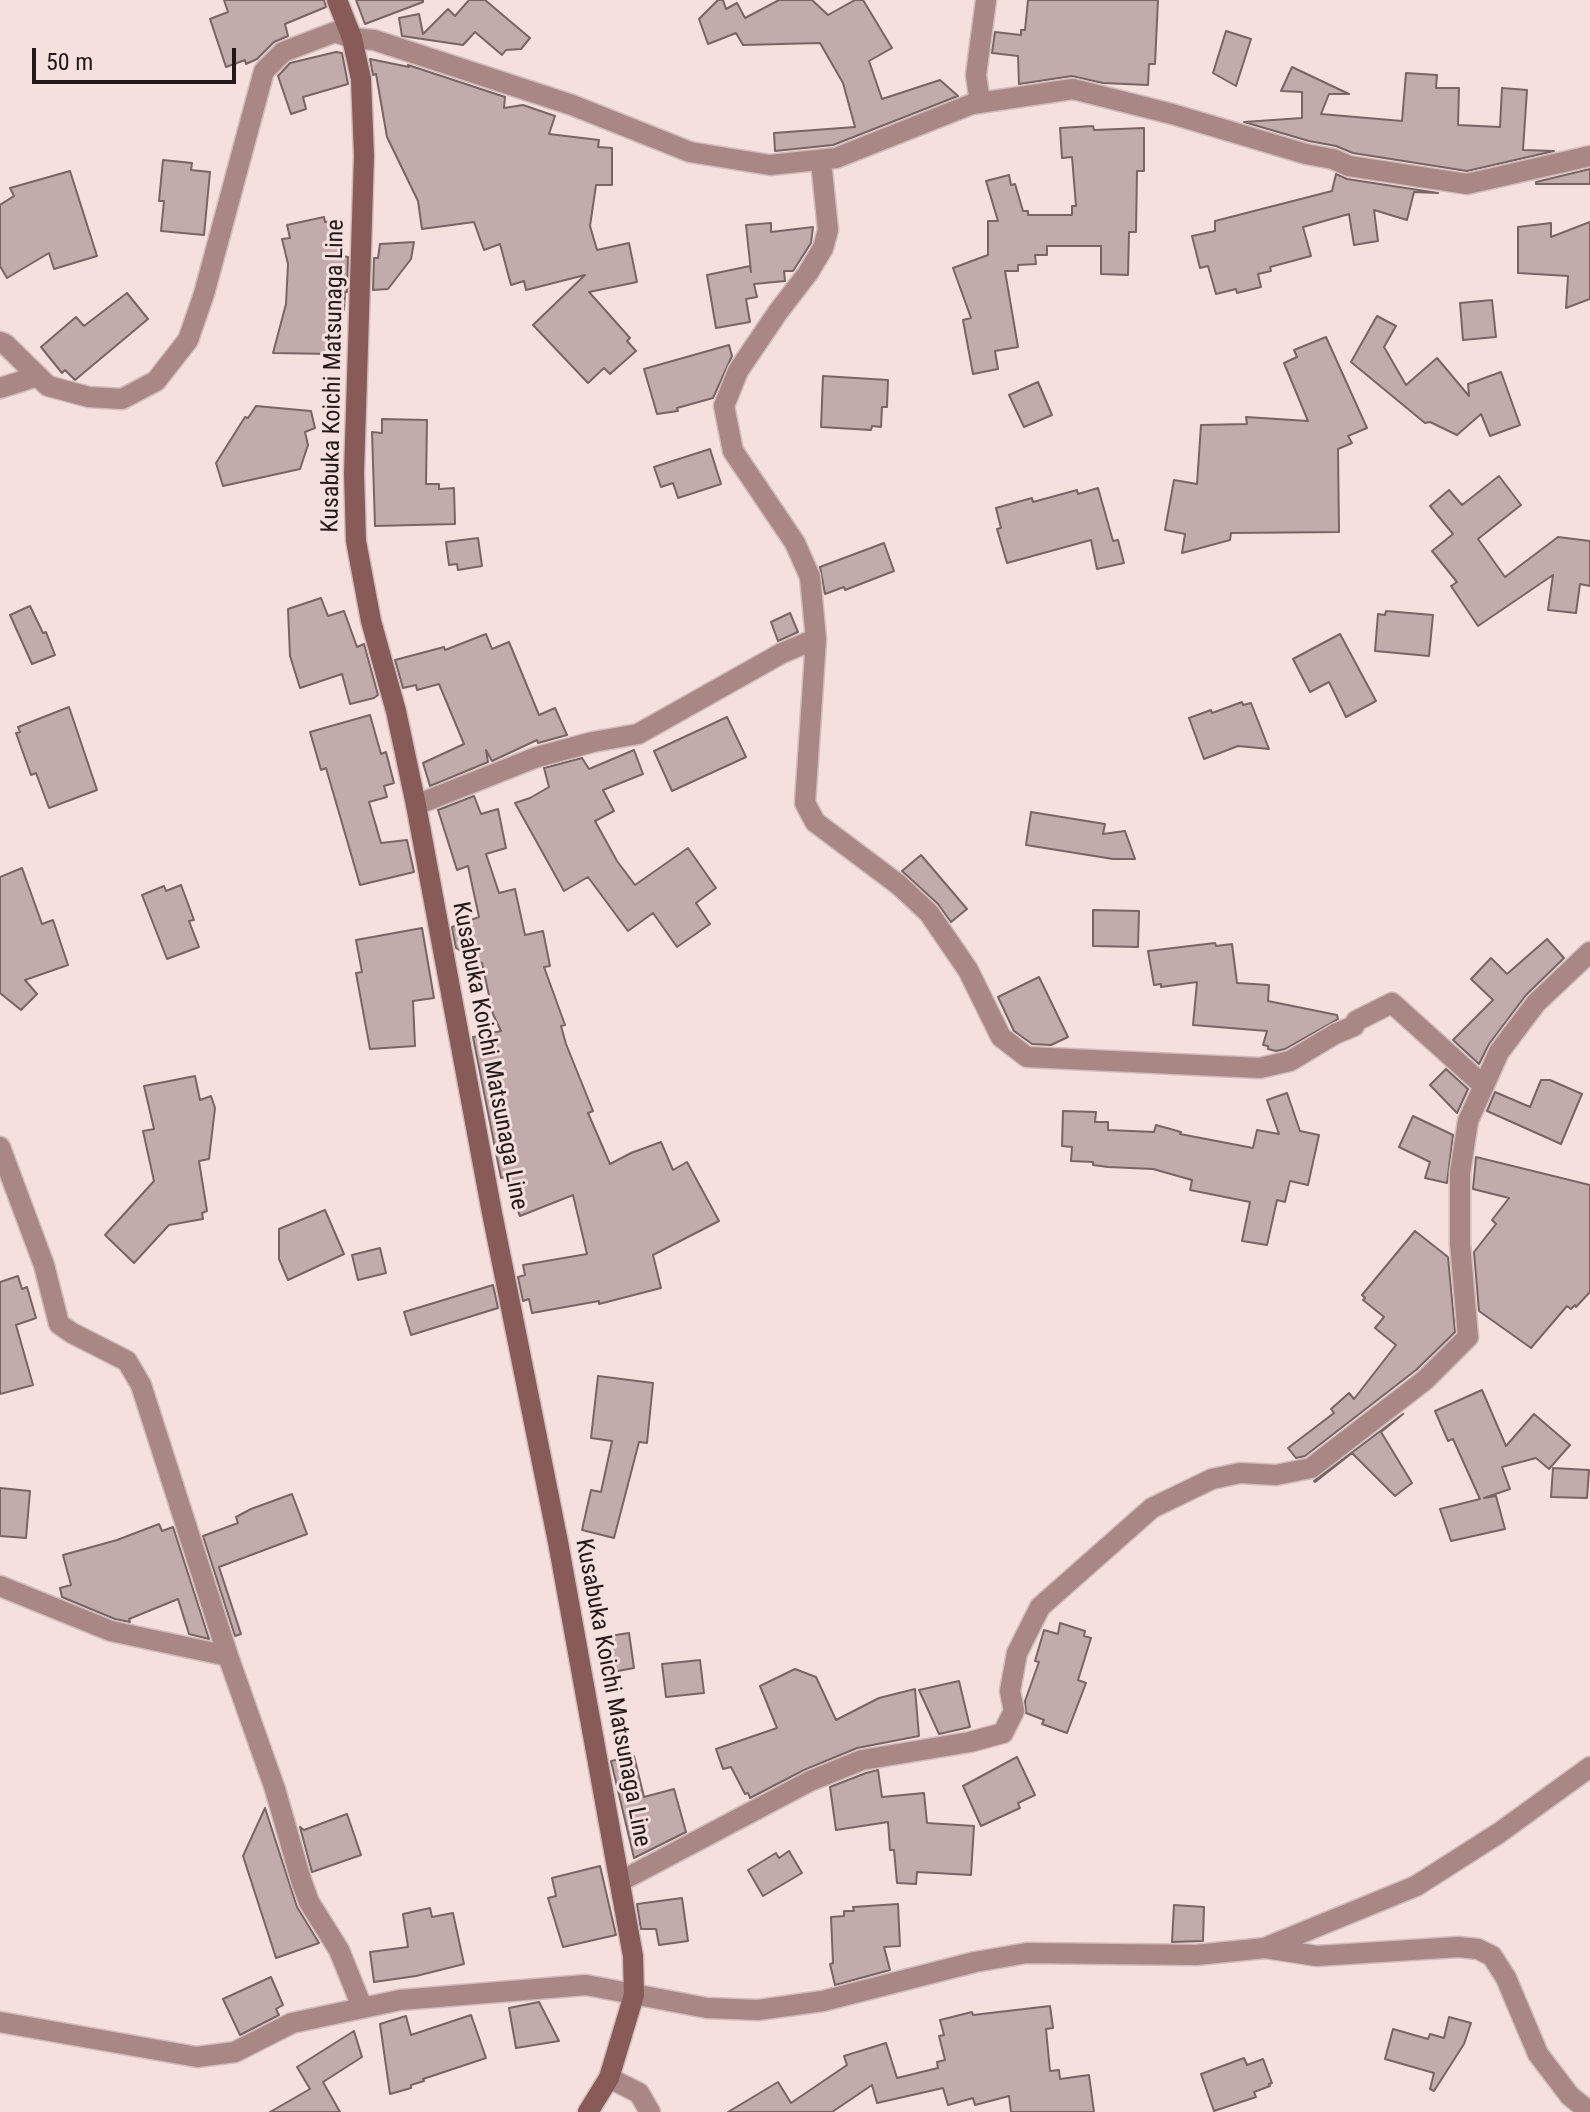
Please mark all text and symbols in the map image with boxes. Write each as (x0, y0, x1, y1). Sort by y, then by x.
scale bar (36, 32, 240, 82)
text: 50 m (46, 48, 93, 76)
street label: Kusabuka Koichi Matsunaga Line (317, 219, 351, 533)
street label: Kusabuka Koichi Matsunaga Line (445, 900, 533, 1212)
street label: Kusabuka Koichi Matsunaga Line (568, 1537, 656, 1849)

